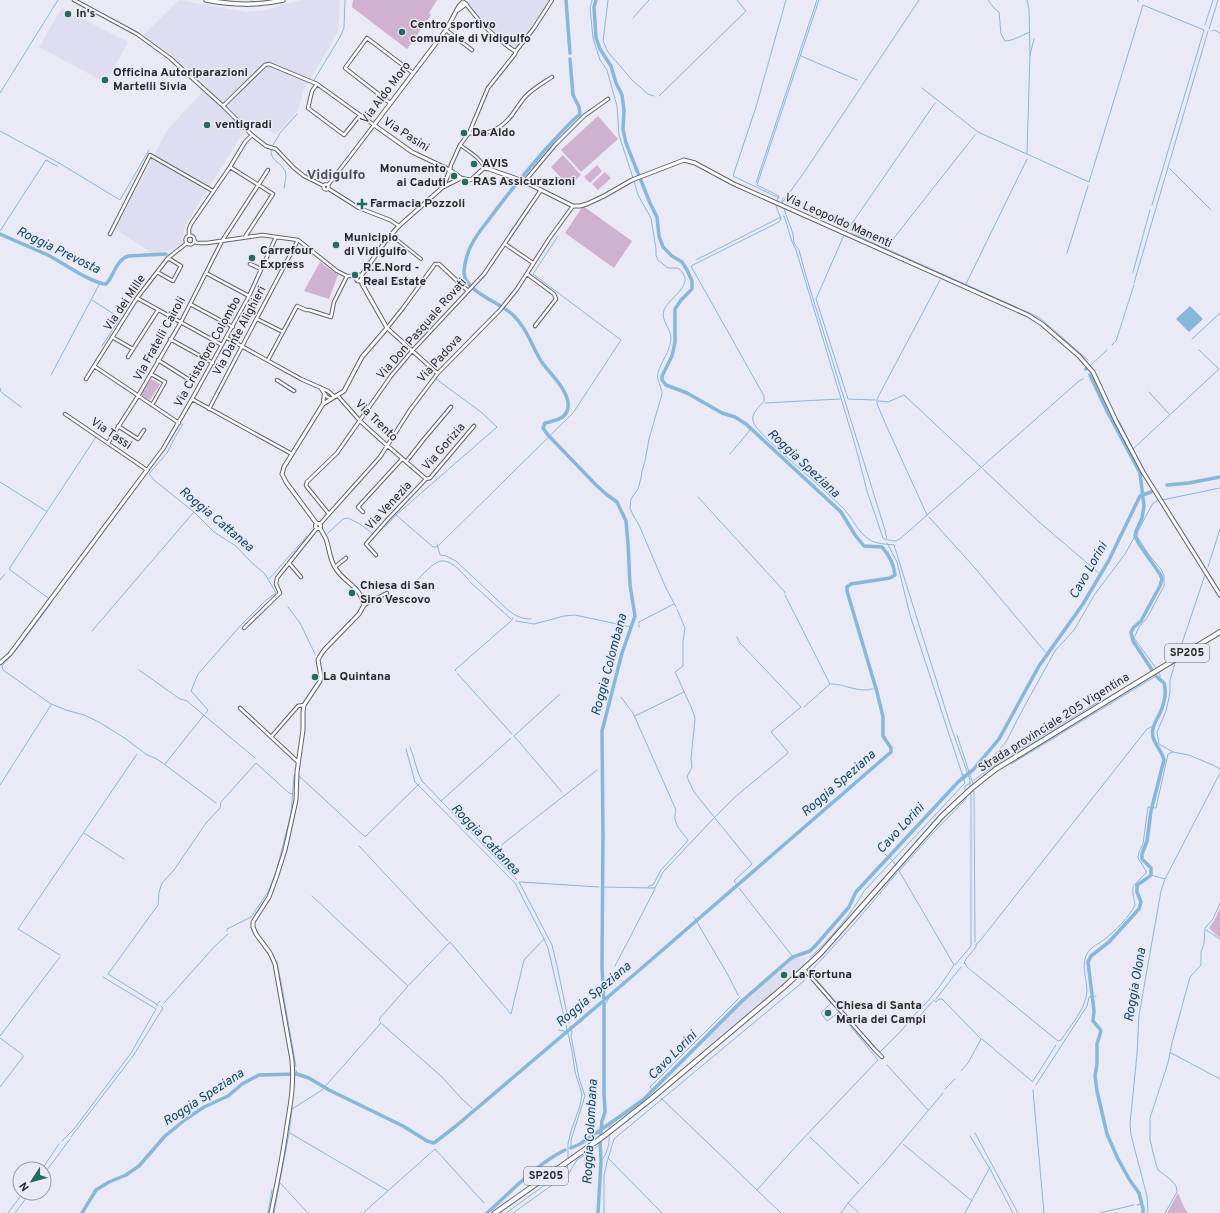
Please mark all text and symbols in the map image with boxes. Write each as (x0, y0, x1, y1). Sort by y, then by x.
place label: In's (76, 6, 96, 22)
marker: In's (63, 9, 73, 19)
place label: Centro sportivo comunale di Vidigulfo (410, 17, 531, 47)
marker: Centro sportivo comunale di Vidigulfo (397, 27, 407, 37)
street label: Via Aldo Moro (357, 58, 415, 128)
place label: Officina Autoriparazioni Martelli Sivia (113, 65, 248, 95)
marker: Officina Autoriparazioni Martelli Sivia (100, 75, 110, 85)
street label: Via Pasini (380, 114, 432, 156)
place label: ventigradi (215, 117, 272, 133)
marker: ventigradi (202, 120, 212, 130)
place label: Da Aldo (472, 125, 516, 141)
marker: Da Aldo (459, 128, 469, 138)
place label: AVIS (482, 156, 508, 172)
marker: AVIS (469, 159, 479, 169)
place label: Monumento ai Caduti (380, 161, 446, 191)
district label: Vidigulfo (307, 167, 365, 184)
marker: Monumento ai Caduti (449, 171, 459, 181)
place label: RAS Assicurazioni (473, 174, 575, 190)
marker: RAS Assicurazioni (460, 177, 470, 187)
street label: Via Leopoldo Manenti (782, 190, 894, 252)
place label: Farmacia Pozzoli (370, 196, 465, 212)
marker: Farmacia Pozzoli (357, 199, 367, 209)
water label: Roggia Prevosta (14, 224, 103, 278)
place label: Municipio di Vidigulfo (344, 230, 407, 260)
marker: Municipio di Vidigulfo (331, 240, 341, 250)
place label: Carrefour Express (260, 243, 313, 273)
marker: Carrefour Express (247, 253, 257, 263)
place label: R.E.Nord - Real Estate (363, 260, 427, 290)
marker: R.E.Nord - Real Estate (350, 270, 360, 280)
street label: Via dei Mille (100, 272, 150, 334)
street label: Via Don Pasquale Rovati (373, 275, 471, 383)
street label: Via Dante Alighieri (210, 283, 270, 379)
street label: Via Fratelli Cairoli (130, 294, 190, 384)
street label: Via Cristoforo Colombo (171, 294, 245, 410)
street label: Via Padova (414, 332, 466, 386)
street label: Via Trento (351, 396, 401, 446)
street label: Via Tassi (87, 414, 135, 454)
street label: Via Gorizia (419, 420, 469, 474)
water label: Roggia Speziana (763, 426, 843, 502)
street label: Via Venezia (362, 478, 416, 534)
water label: Roggia Cattanea (175, 484, 257, 556)
water label: Cavo Lorini (1066, 539, 1112, 602)
place label: Chiesa di San Siro Vescovo (360, 578, 435, 608)
marker: Chiesa di San Siro Vescovo (347, 588, 357, 598)
water label: Roggia Colombana (589, 612, 631, 718)
road number: SP205 (1165, 644, 1209, 662)
place label: La Quintana (323, 669, 391, 685)
street label: Strada provinciale 205 Vigentina (975, 670, 1133, 776)
marker: La Quintana (310, 672, 320, 682)
water label: Roggia Speziana (799, 747, 880, 821)
water label: Cavo Lorini (874, 800, 929, 857)
water label: Roggia Cattanea (447, 801, 523, 879)
water label: Roggia Olona (1122, 946, 1150, 1023)
water label: Roggia Speziana (553, 959, 635, 1031)
place label: La Fortuna (792, 967, 852, 983)
marker: La Fortuna (779, 970, 789, 980)
place label: Chiesa di Santa Maria dei Campi (836, 998, 926, 1028)
marker: Chiesa di Santa Maria dei Campi (823, 1008, 833, 1018)
water label: Cavo Lorini (645, 1028, 701, 1084)
water label: Roggia Speziana (161, 1066, 248, 1130)
water label: Roggia Colombana (580, 1079, 602, 1185)
north arrow (12, 1161, 52, 1201)
road number: SP205 (524, 1167, 568, 1185)
text: N (17, 1179, 33, 1194)

